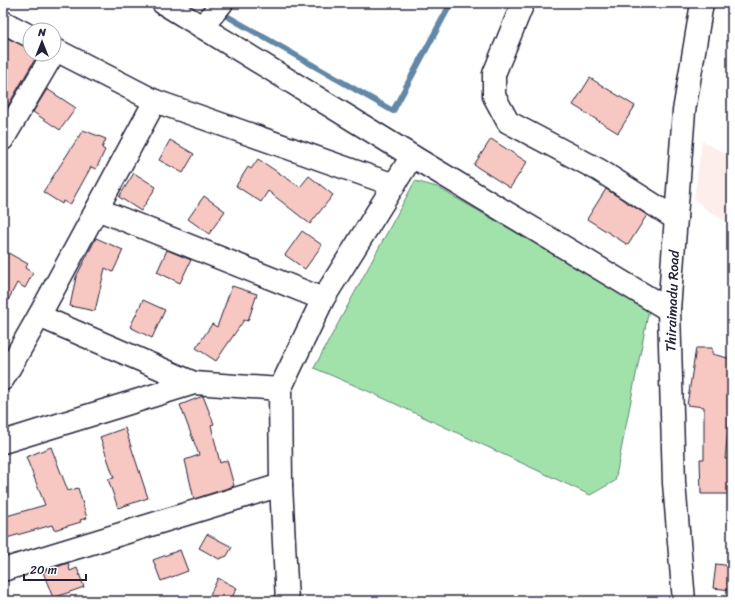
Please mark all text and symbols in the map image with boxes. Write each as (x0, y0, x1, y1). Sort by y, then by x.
north arrow (22, 22, 62, 62)
text: N (37, 23, 46, 42)
street label: Thiraimadu Road (658, 248, 687, 352)
scale bar (24, 556, 86, 582)
text: 20 m (30, 559, 57, 581)

